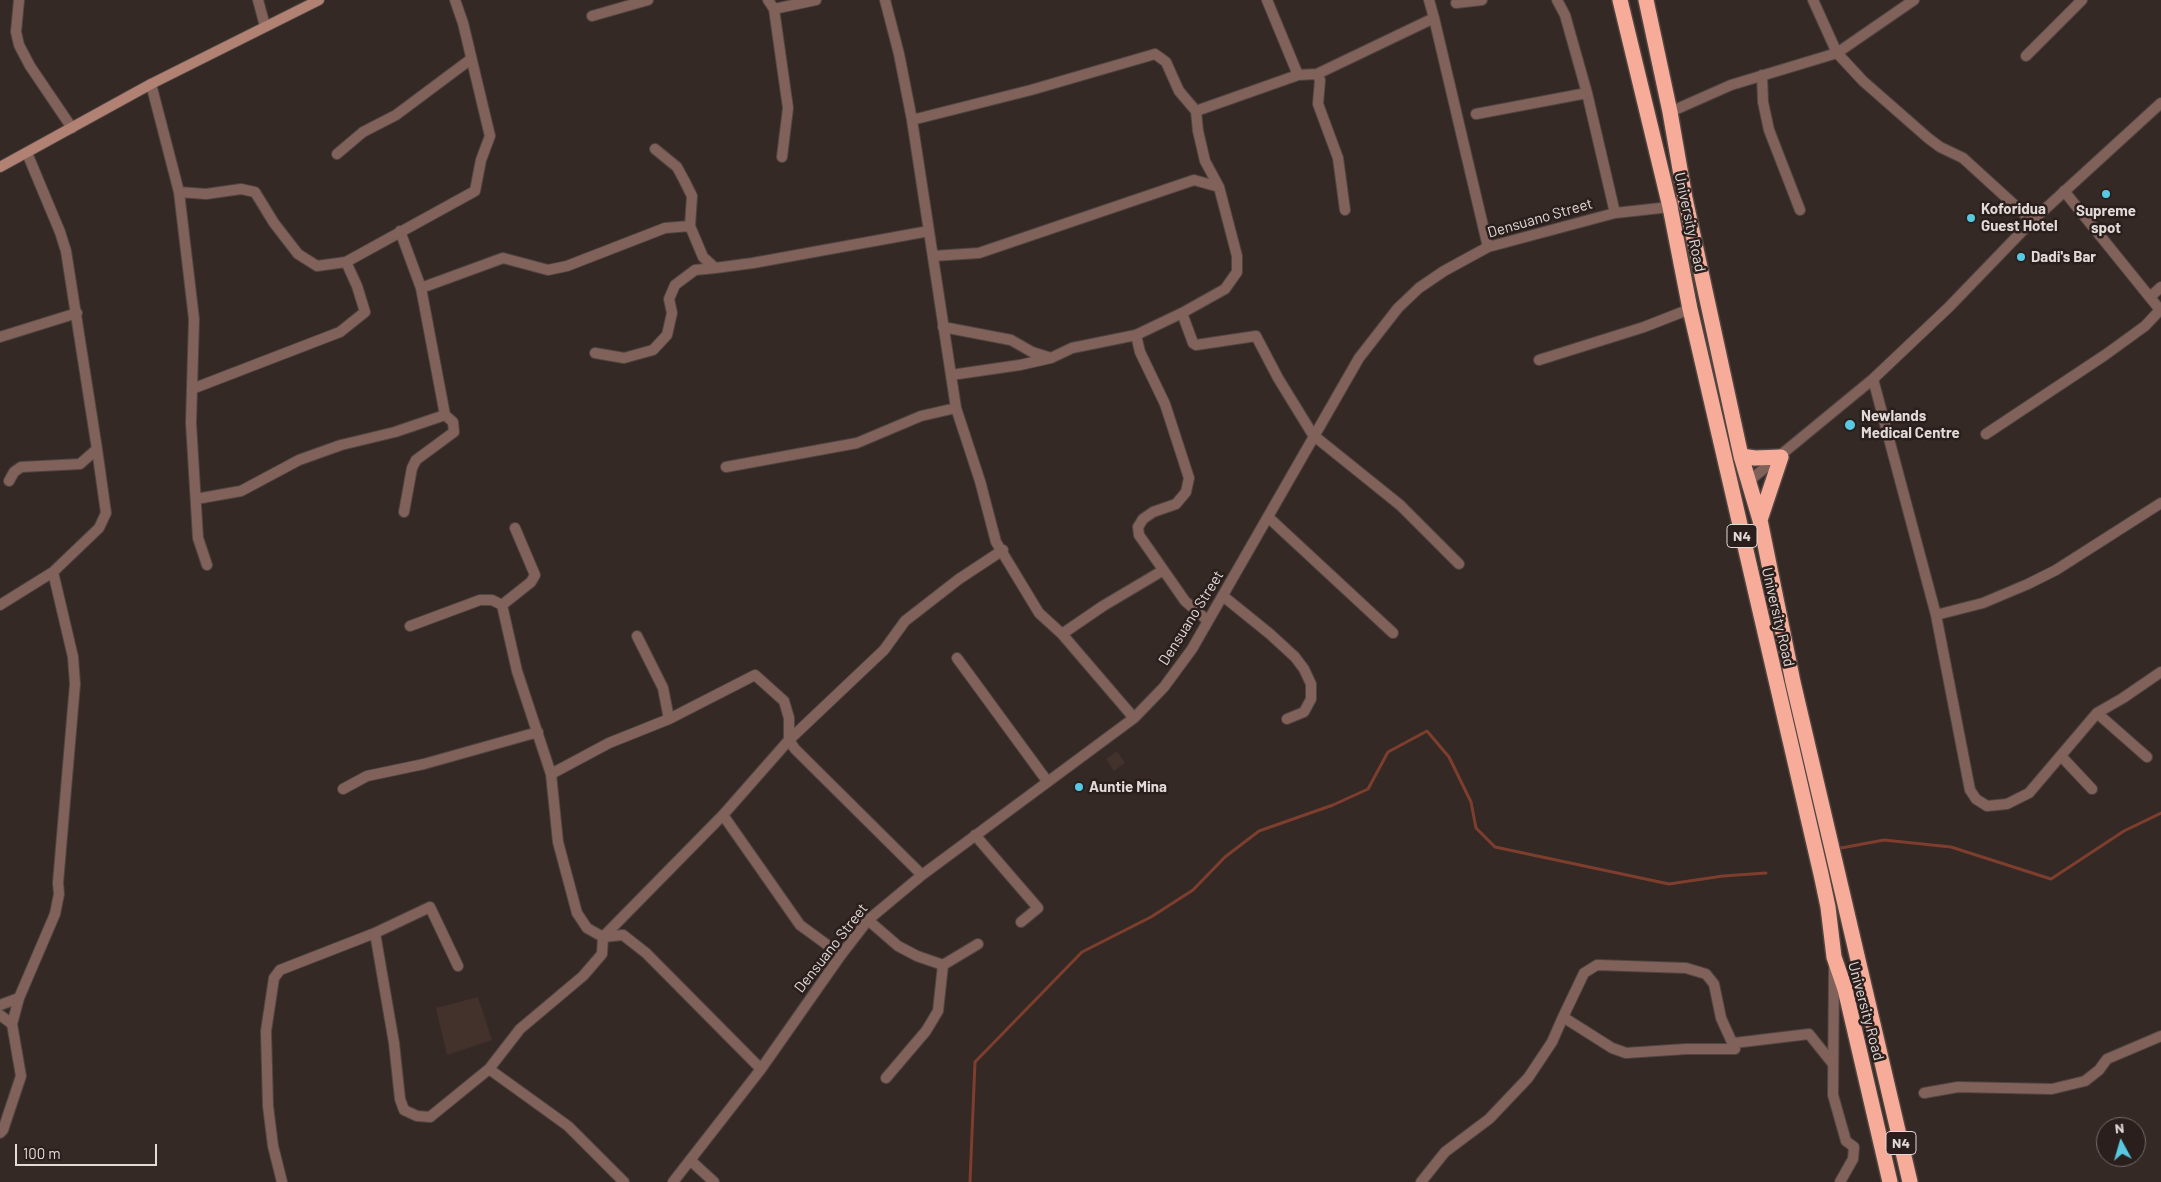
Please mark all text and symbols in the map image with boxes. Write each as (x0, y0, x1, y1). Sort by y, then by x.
street label: University Road (1671, 170, 1709, 274)
marker: Supreme spot (2100, 188, 2112, 200)
street label: Densuano Street (1485, 194, 1595, 242)
place label: Koforidua Guest Hotel (1981, 200, 2058, 235)
place label: Supreme spot (2076, 202, 2136, 237)
marker: Koforidua Guest Hotel (1965, 212, 1977, 224)
place label: Dadi's Bar (2031, 248, 2096, 266)
marker: Dadi's Bar (2015, 251, 2027, 263)
place label: Newlands Medical Centre (1861, 407, 1960, 442)
marker: Newlands Medical Centre (1843, 418, 1857, 432)
road number: N4 (1727, 524, 1757, 548)
street label: University Road (1758, 566, 1798, 668)
street label: Densuano Street (1155, 567, 1227, 669)
place label: Auntie Mina (1089, 778, 1167, 796)
marker: Auntie Mina (1073, 781, 1085, 793)
street label: Densuano Street (791, 900, 871, 996)
street label: University Road (1844, 960, 1888, 1062)
north arrow (2096, 1117, 2146, 1167)
text: N (2114, 1119, 2125, 1137)
road number: N4 (1886, 1132, 1916, 1154)
scale bar (18, 1134, 160, 1166)
text: 100 m (23, 1144, 61, 1162)

